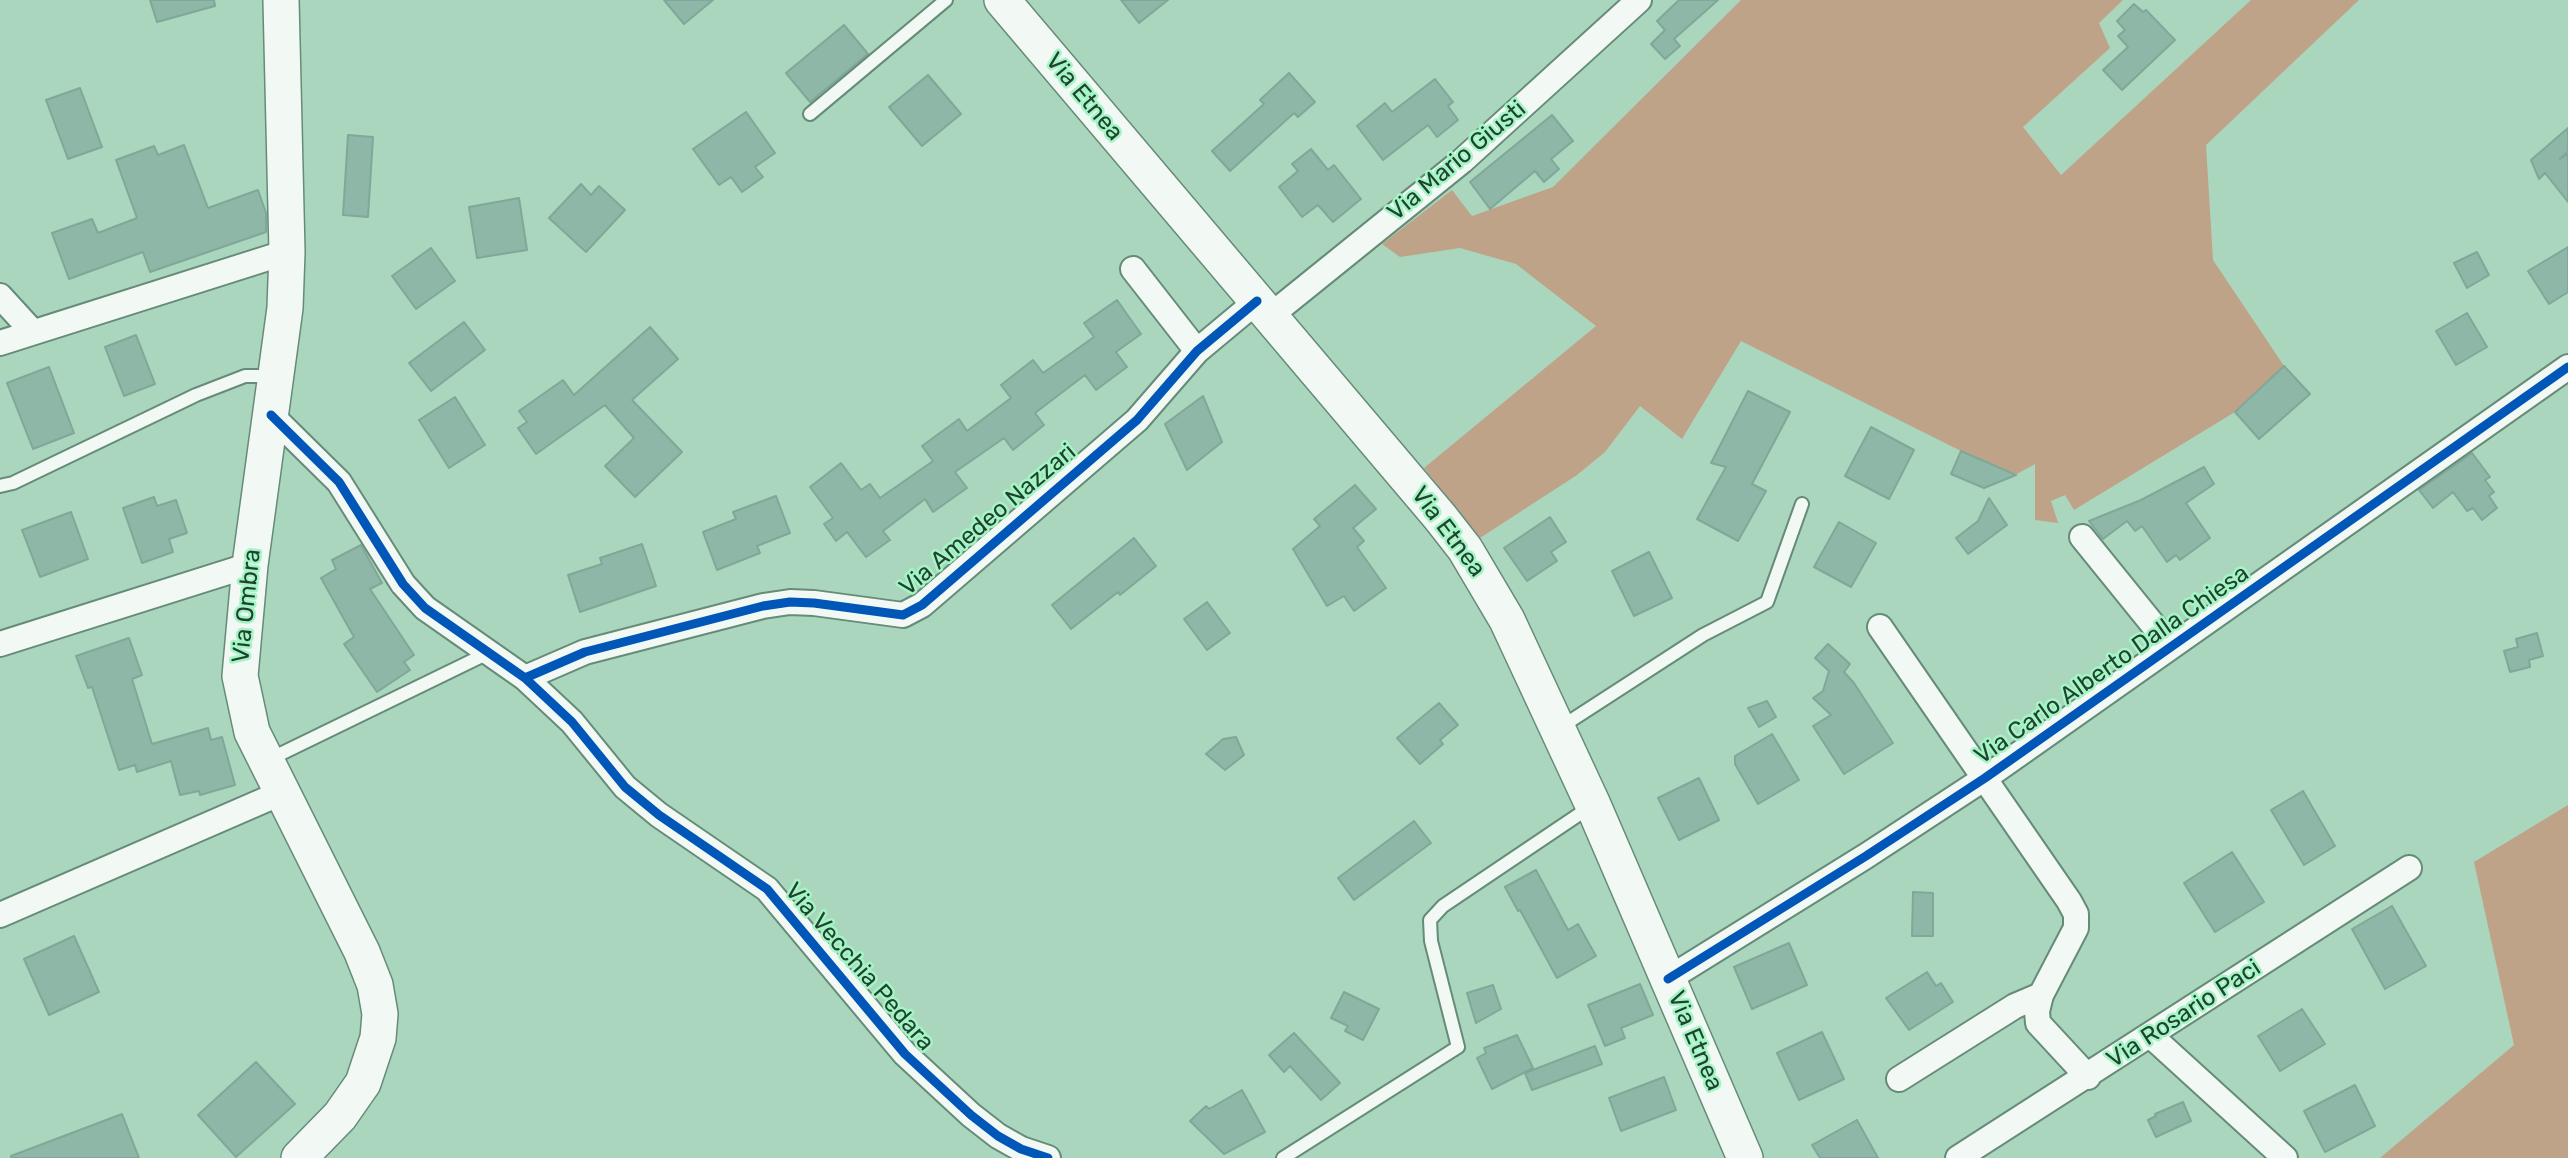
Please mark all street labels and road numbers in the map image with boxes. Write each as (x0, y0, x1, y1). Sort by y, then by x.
street label: Via Etnea (1039, 47, 1129, 147)
street label: Via Mario Giusti (1382, 95, 1532, 227)
street label: Via Amedeo Nazzari (894, 438, 1082, 602)
street label: Via Etnea (1405, 481, 1491, 583)
street label: Via Ombra (227, 548, 267, 664)
street label: Via Carlo Alberto Dalla Chiesa (1969, 559, 2255, 771)
street label: Via Vecchia Pedara (778, 877, 940, 1057)
street label: Via Rosario Paci (2102, 954, 2266, 1074)
street label: Via Etnea (1661, 987, 1729, 1095)

